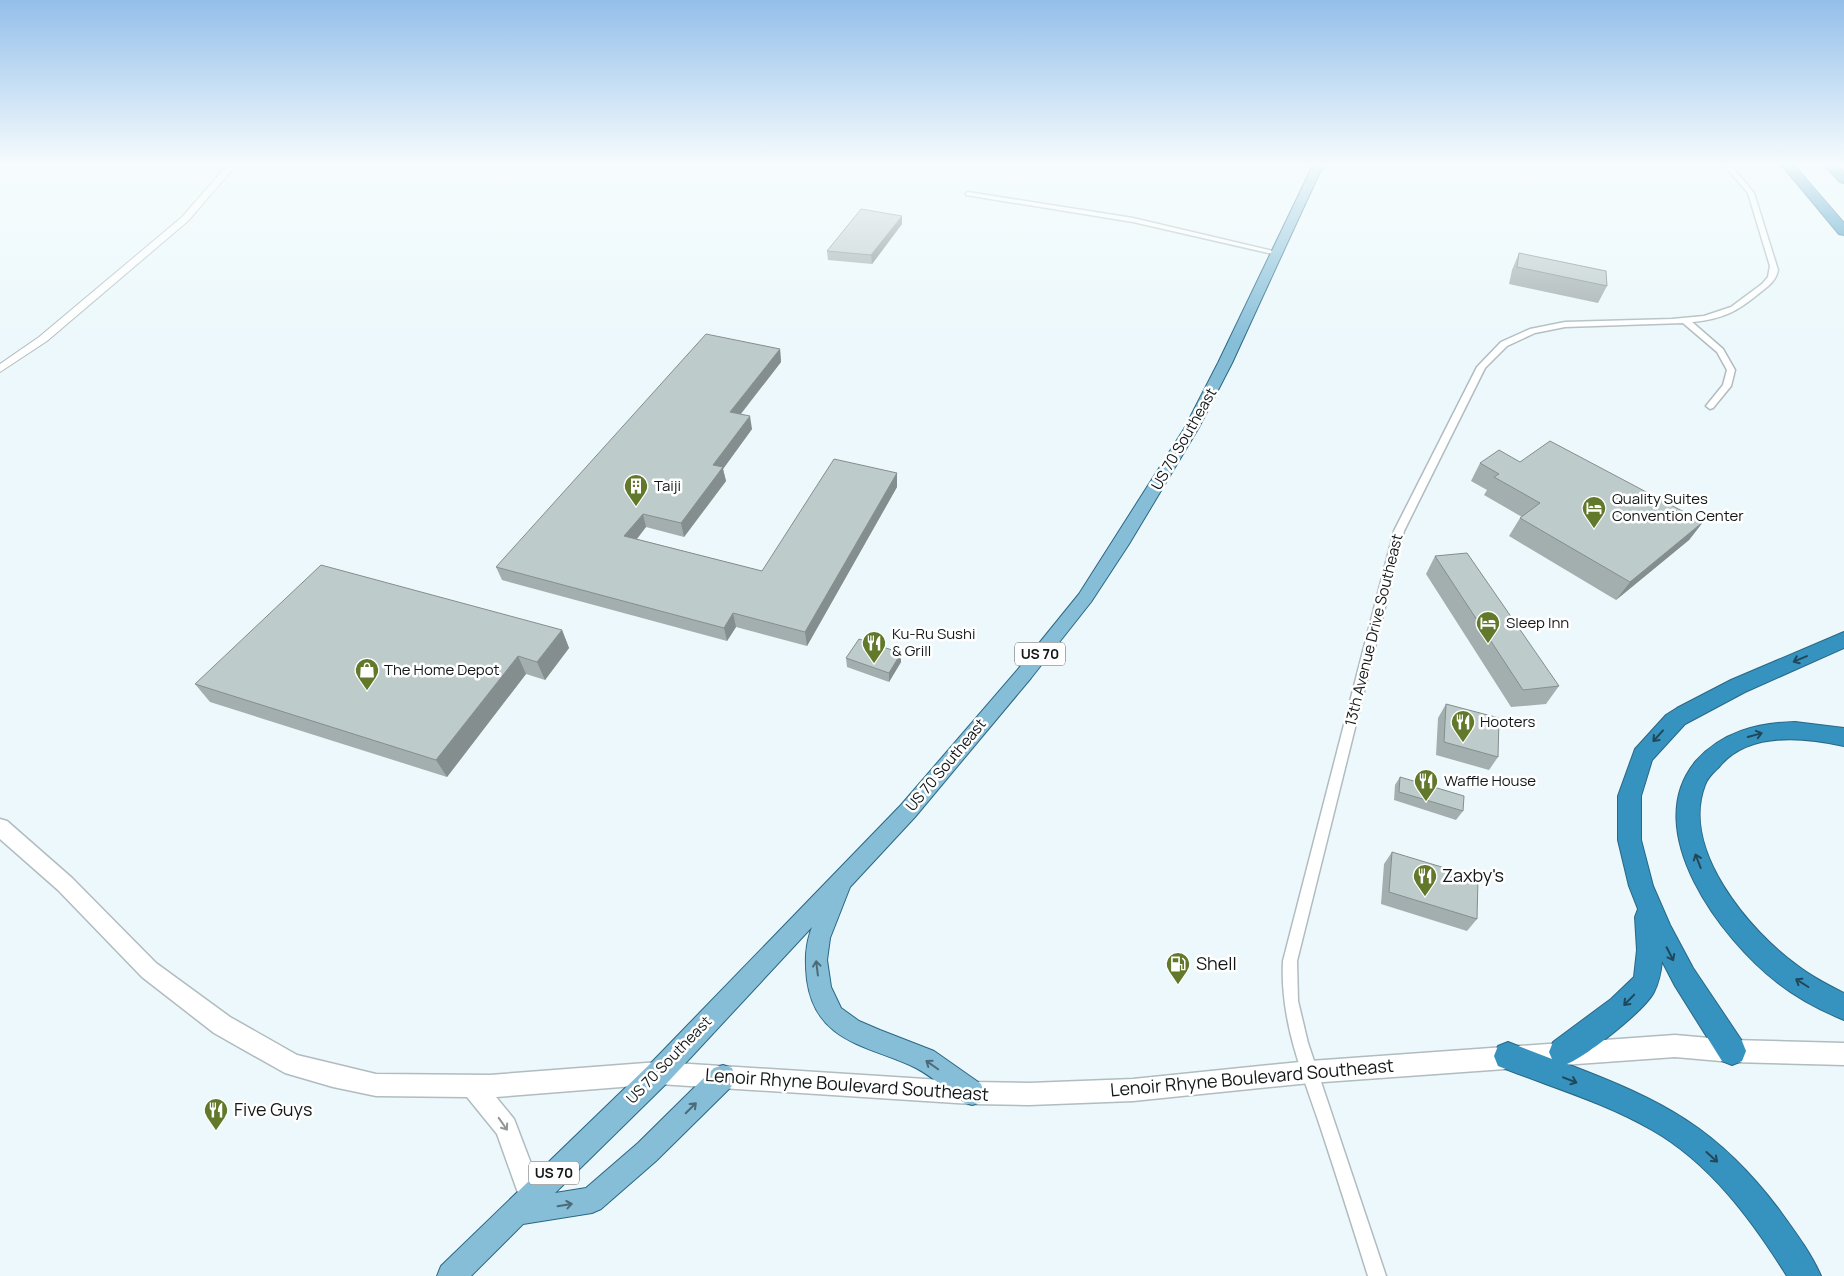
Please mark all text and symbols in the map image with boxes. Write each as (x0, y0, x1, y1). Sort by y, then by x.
street label: US 70 Southeast (1146, 384, 1221, 494)
building icon: Taiji (623, 473, 649, 507)
place label: Taiji (654, 475, 681, 496)
place label: Quality Suites Convention Center (1612, 488, 1744, 526)
hotel icon: Quality Suites Convention Center (1581, 495, 1607, 529)
street label: 13th Avenue Drive Southeast (1339, 532, 1408, 728)
hotel icon: Sleep Inn (1475, 610, 1501, 644)
place label: Sleep Inn (1506, 612, 1569, 633)
place label: Ku-Ru Sushi & Grill (892, 623, 975, 661)
restaurant icon: Ku-Ru Sushi & Grill (861, 630, 887, 664)
road number: US 70 (1015, 642, 1065, 666)
one-way arrow (1793, 655, 1808, 665)
shop icon: The Home Depot (354, 657, 380, 691)
place label: The Home Depot (384, 659, 500, 680)
restaurant icon: Hooters (1450, 709, 1476, 743)
place label: Hooters (1480, 711, 1536, 732)
street label: US 70 Southeast (901, 714, 991, 815)
one-way arrow (1652, 729, 1664, 742)
one-way arrow (1747, 730, 1763, 739)
restaurant icon: Waffle House (1413, 768, 1439, 802)
place label: Waffle House (1444, 770, 1536, 791)
one-way arrow (1693, 854, 1702, 869)
restaurant icon: Zaxby's (1412, 863, 1438, 897)
place label: Zaxby's (1442, 863, 1504, 887)
one-way arrow (1666, 946, 1675, 961)
fuel station icon: Shell (1165, 951, 1191, 985)
place label: Shell (1196, 951, 1237, 975)
one-way arrow (812, 961, 822, 977)
one-way arrow (1795, 978, 1809, 988)
one-way arrow (1623, 993, 1635, 1006)
street label: US 70 Southeast (621, 1011, 716, 1108)
street label: Lenoir Rhyne Boulevard Southeast (1109, 1053, 1395, 1101)
one-way arrow (925, 1060, 939, 1070)
street label: Lenoir Rhyne Boulevard Southeast (704, 1062, 990, 1106)
one-way arrow (1562, 1076, 1577, 1086)
restaurant icon: Five Guys (203, 1097, 229, 1131)
place label: Five Guys (234, 1097, 313, 1121)
one-way arrow (685, 1102, 698, 1114)
one-way arrow (498, 1117, 508, 1131)
one-way arrow (1705, 1151, 1718, 1163)
road number: US 70 (529, 1162, 579, 1184)
one-way arrow (557, 1199, 573, 1209)

